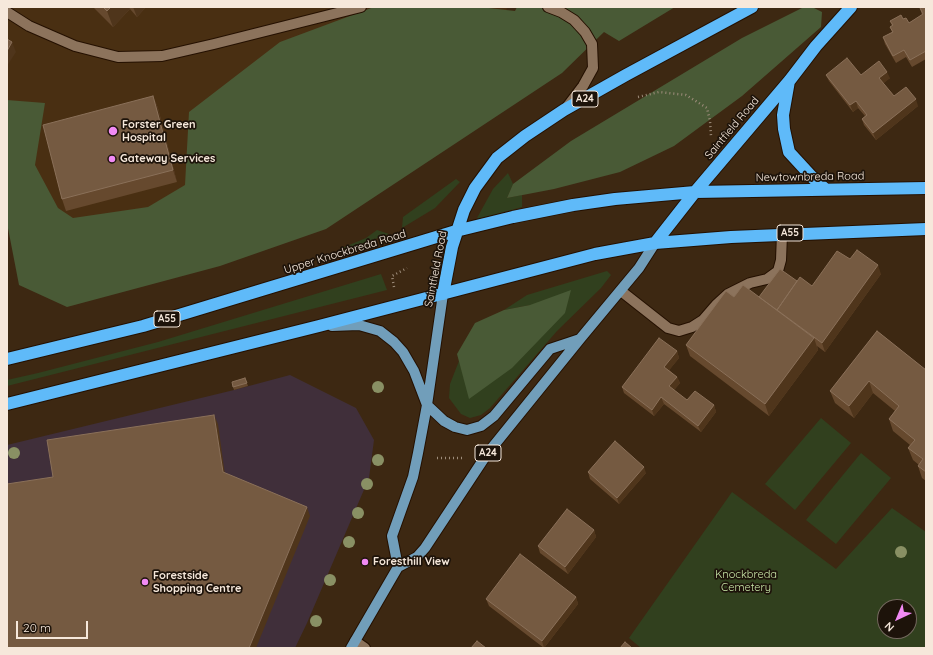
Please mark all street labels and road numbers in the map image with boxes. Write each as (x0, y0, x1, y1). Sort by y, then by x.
road number: A24 (572, 91, 598, 107)
street label: Saintfield Road (702, 94, 762, 162)
street label: Newtownbreda Road (756, 169, 864, 185)
road number: A55 (777, 225, 803, 241)
street label: Upper Knockbreda Road (282, 227, 408, 277)
street label: Saintfield Road (422, 230, 450, 308)
road number: A55 (154, 311, 180, 327)
road number: A24 (475, 445, 501, 461)

